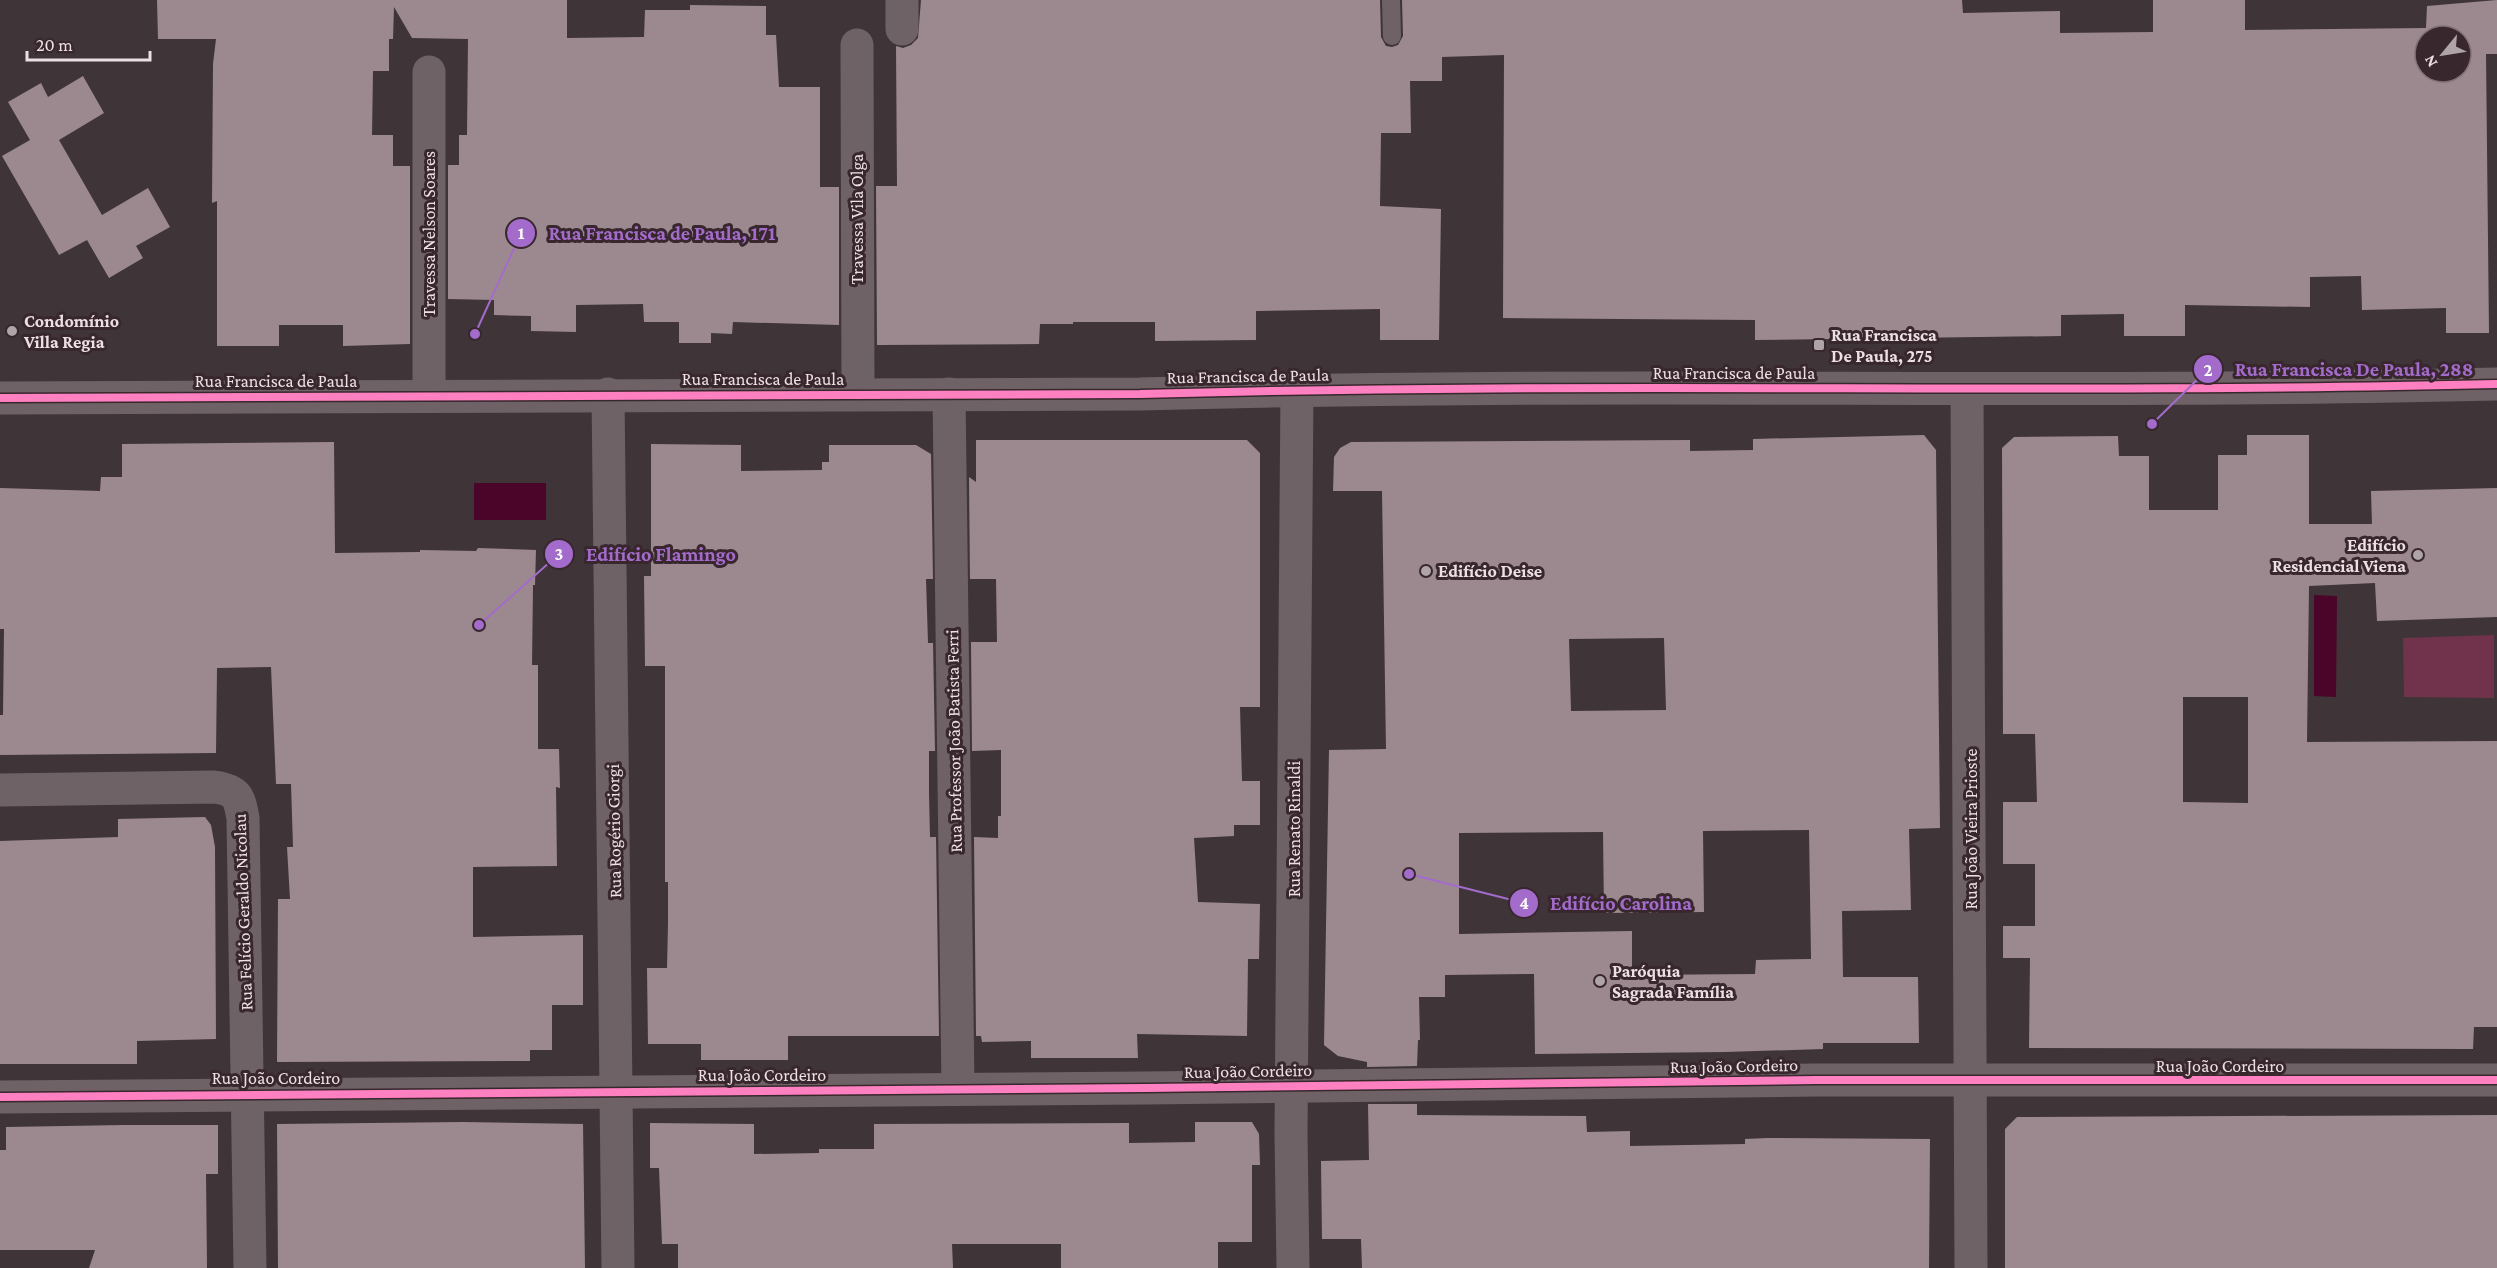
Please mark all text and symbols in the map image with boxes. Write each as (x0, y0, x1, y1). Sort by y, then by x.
scale bar (27, 24, 150, 62)
north arrow (2413, 24, 2473, 84)
text: 20 m (36, 35, 73, 55)
text: N (2420, 52, 2441, 70)
street label: Travessa Nelson Soares (419, 151, 439, 317)
street label: Travessa Vila Olga (847, 154, 867, 284)
callout: Rua Francisca de Paula, 171 (506, 214, 787, 252)
text: Rua Francisca de Paula, 171 (548, 222, 776, 244)
text: 1 (518, 223, 525, 243)
place label: Condomínio Villa Regia (23, 311, 119, 352)
marker: Condomínio Villa Regia (5, 324, 19, 338)
place label: Rua Francisca De Paula, 275 (1831, 325, 1937, 366)
marker: Rua Francisca De Paula, 275 (1812, 338, 1826, 352)
callout: Rua Francisca De Paula, 288 (2193, 350, 2486, 388)
text: Rua Francisca De Paula, 288 (2235, 358, 2473, 380)
text: 2 (2203, 360, 2213, 380)
street label: Rua Francisca de Paula (1653, 363, 1815, 383)
street label: Rua Francisca de Paula (1166, 365, 1330, 387)
street label: Rua Francisca de Paula (682, 369, 844, 389)
street label: Rua Francisca de Paula (195, 371, 357, 391)
callout: Edifício Flamingo (544, 535, 748, 573)
place label: Edifício Residencial Viena (2272, 535, 2406, 576)
text: Edifício Flamingo (586, 543, 736, 565)
text: 3 (555, 544, 563, 564)
marker: Edifício Residencial Viena (2411, 548, 2425, 562)
place label: Edifício Deise (1438, 561, 1542, 581)
marker: Edifício Deise (1419, 564, 1433, 578)
street label: Rua Professor João Batista Ferri (942, 629, 966, 853)
street label: Rua João Vieira Prioste (1961, 748, 1981, 909)
street label: Rua Renato Rinaldi (1284, 761, 1304, 897)
street label: Rua Rogério Giorgi (603, 763, 625, 898)
street label: Rua Felício Geraldo Nicolau (230, 813, 256, 1011)
callout: Edifício Carolina (1509, 884, 1704, 922)
text: Edifício Carolina (1550, 892, 1692, 914)
text: 4 (1519, 893, 1529, 913)
place label: Paróquia Sagrada Família (1612, 961, 1734, 1002)
marker: Paróquia Sagrada Família (1593, 974, 1607, 988)
street label: Rua João Cordeiro (1670, 1055, 1798, 1077)
street label: Rua João Cordeiro (2156, 1056, 2284, 1076)
street label: Rua João Cordeiro (1184, 1060, 1312, 1082)
street label: Rua João Cordeiro (698, 1065, 826, 1085)
street label: Rua João Cordeiro (212, 1068, 340, 1088)

